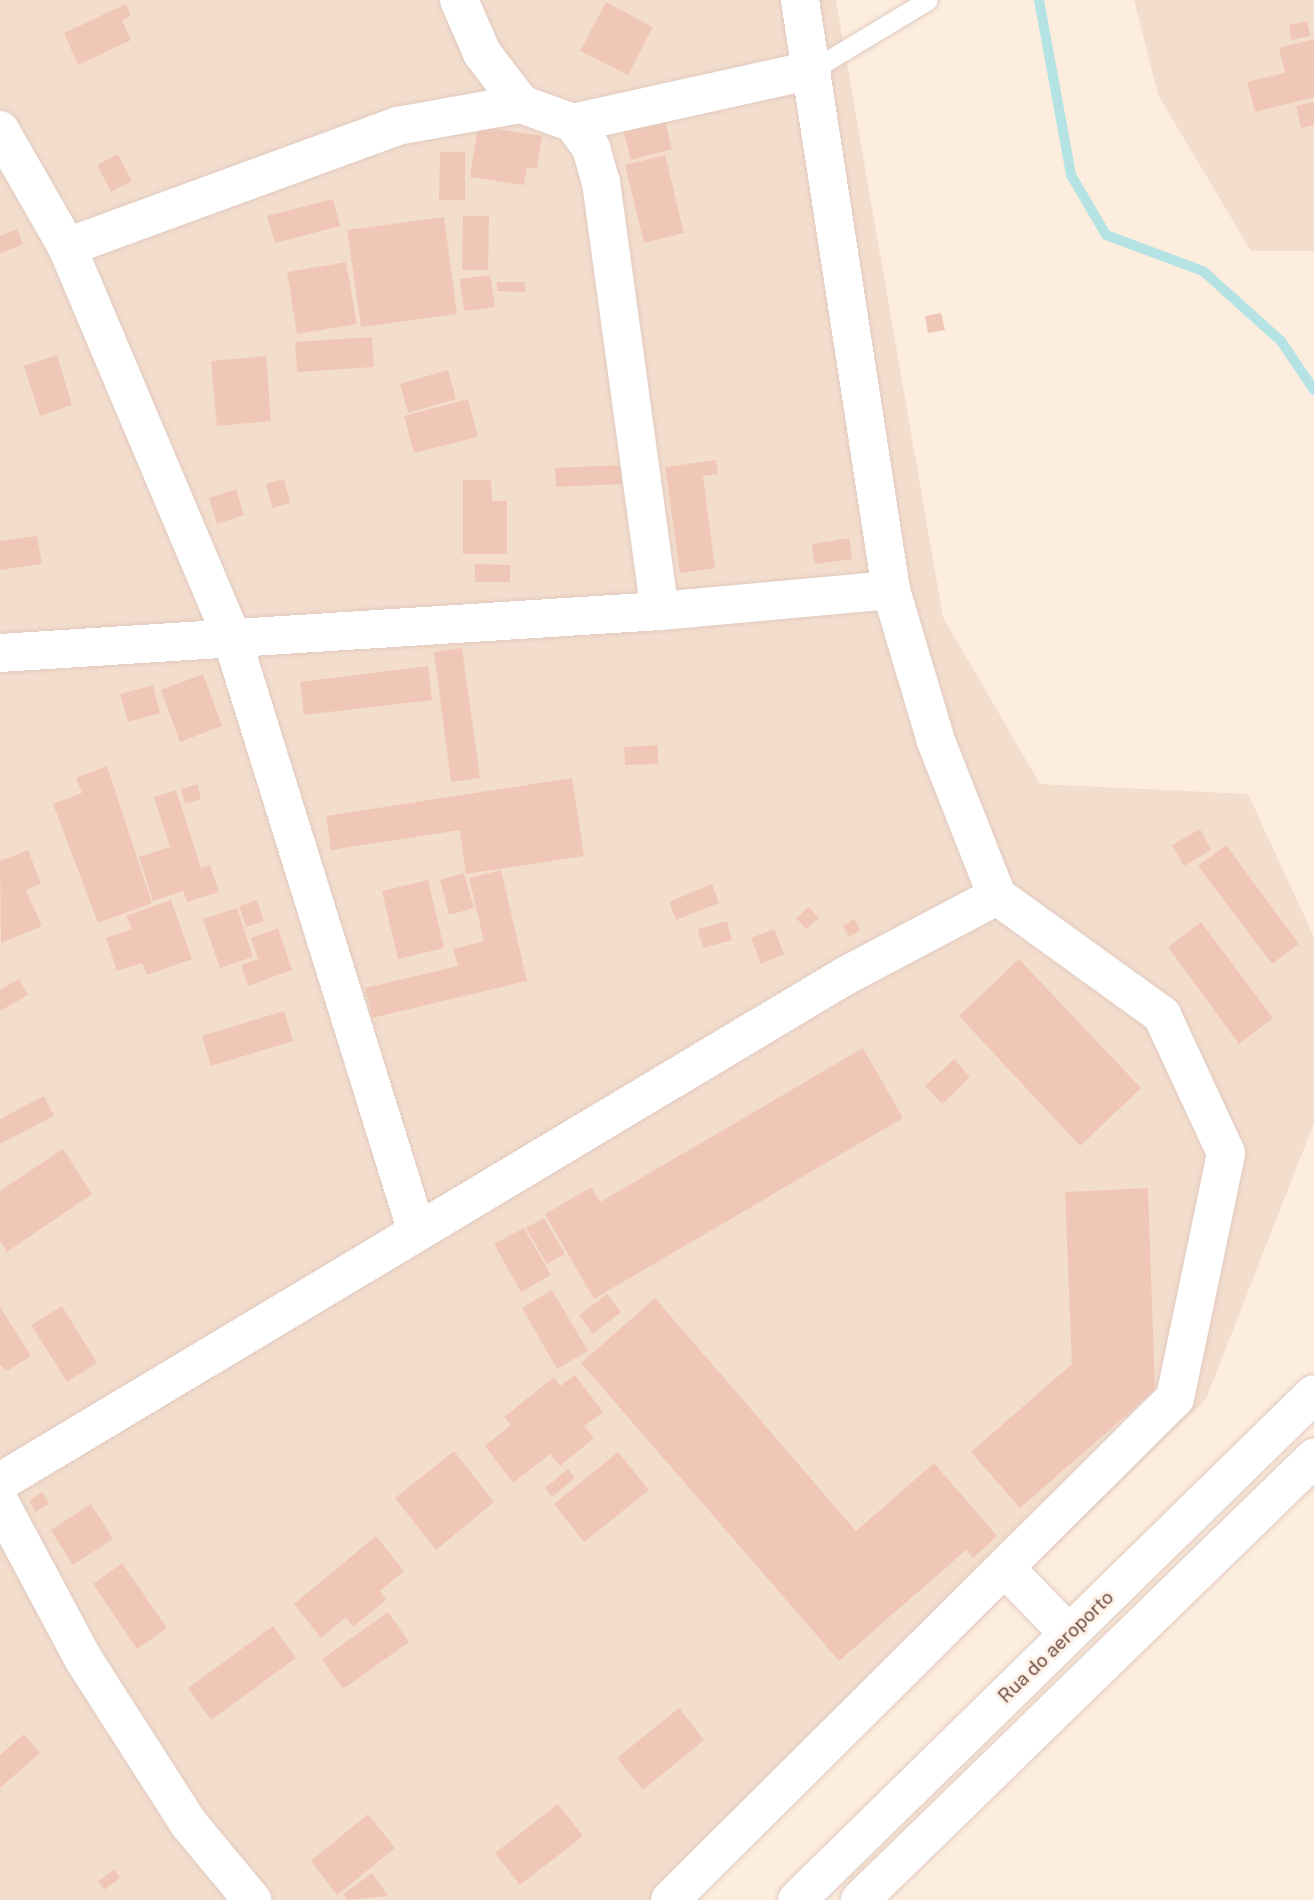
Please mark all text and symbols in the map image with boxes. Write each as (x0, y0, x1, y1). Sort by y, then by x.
street label: Rua do aeroporto (993, 1586, 1119, 1708)

